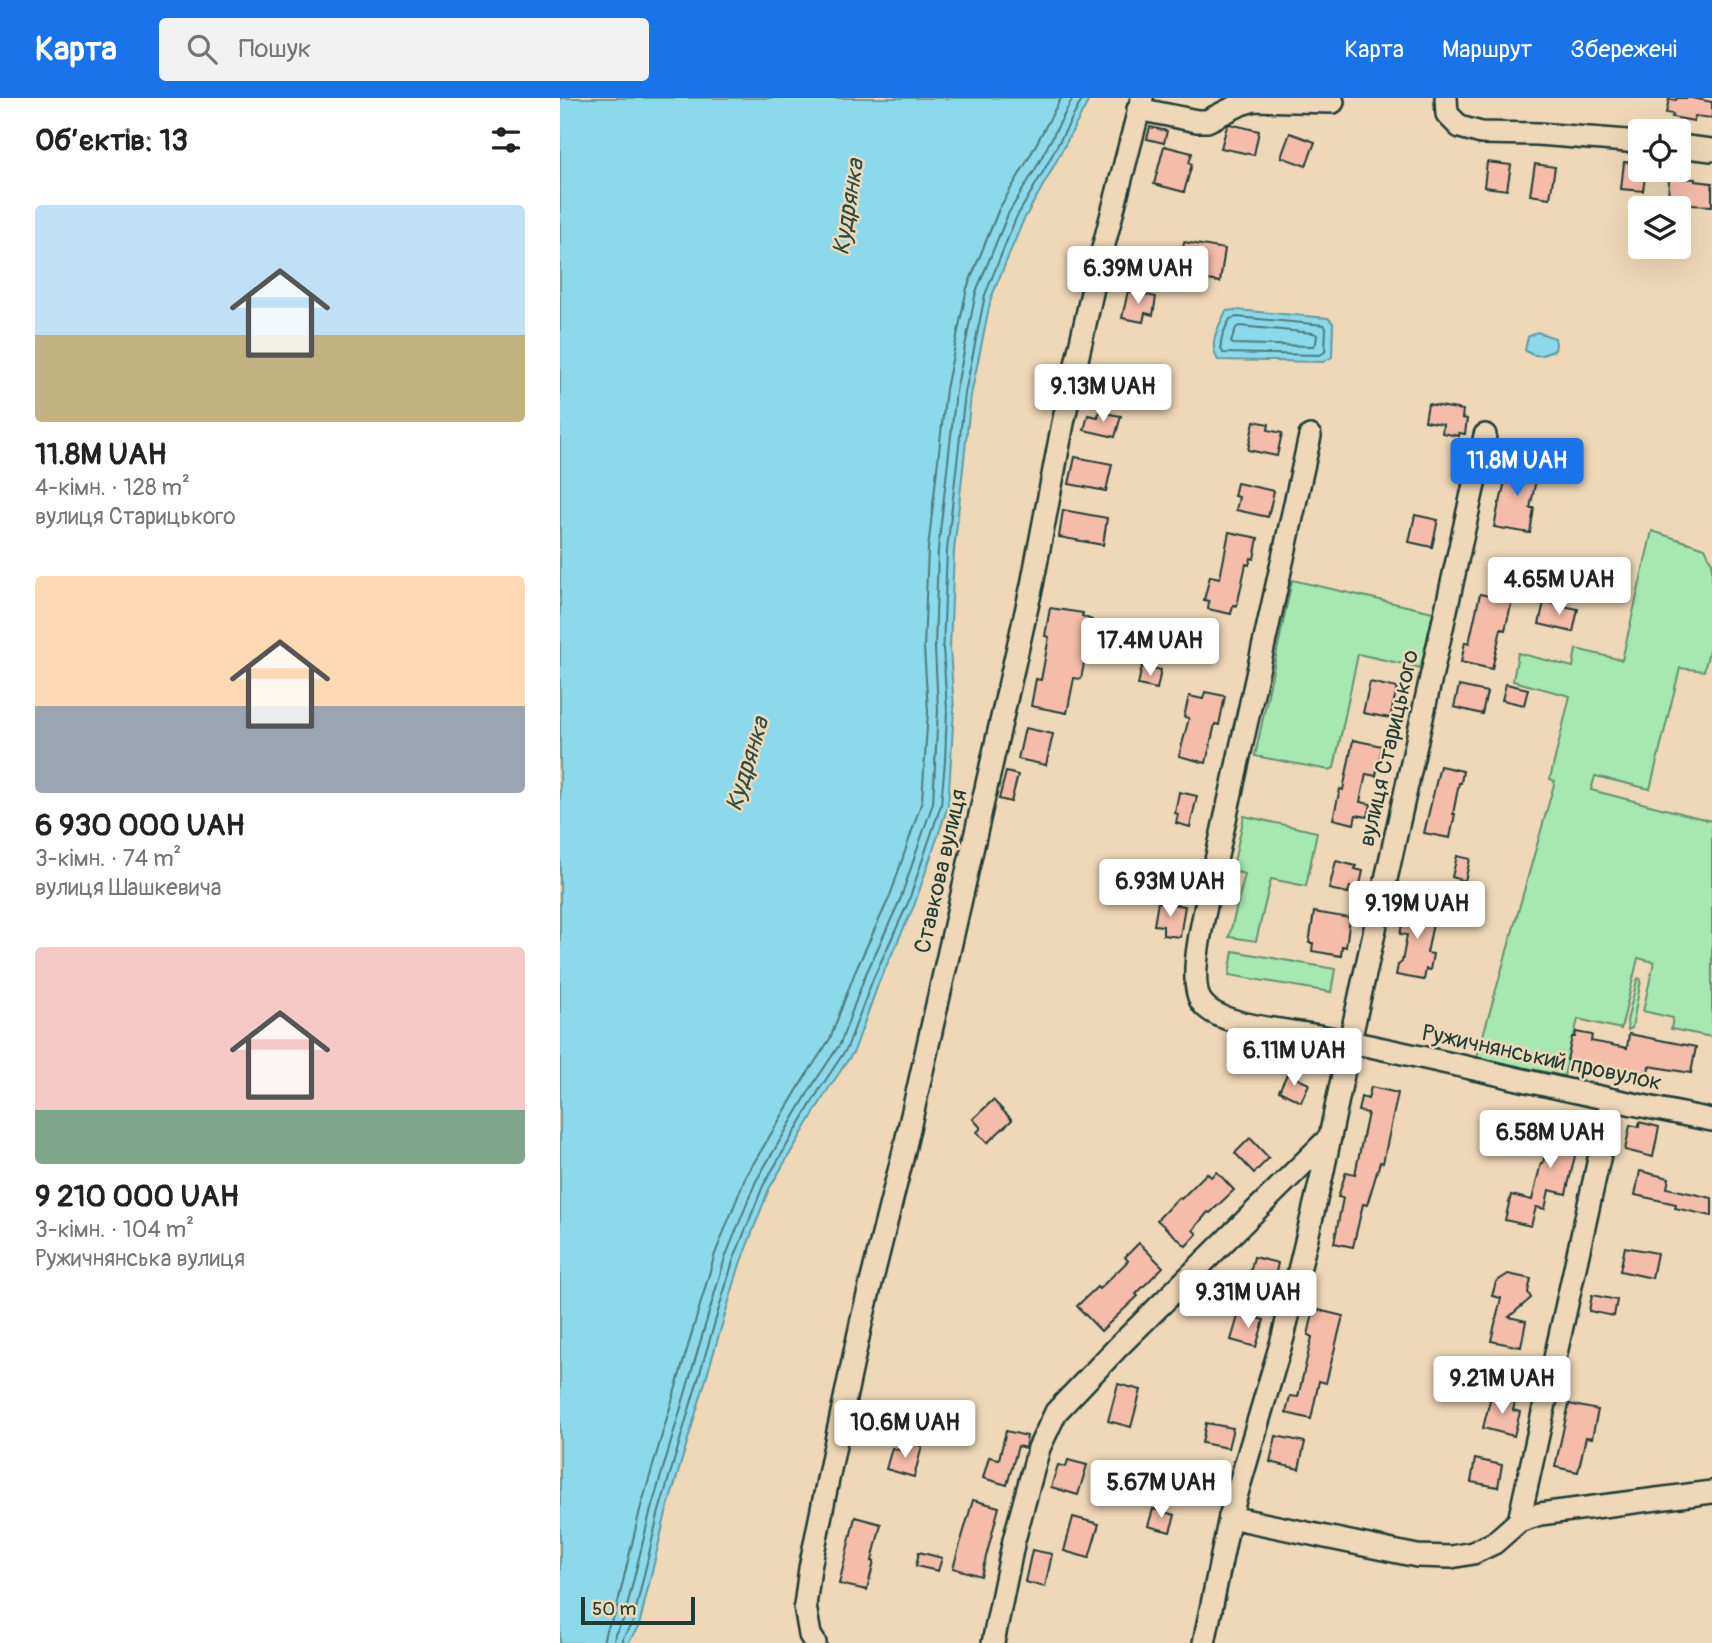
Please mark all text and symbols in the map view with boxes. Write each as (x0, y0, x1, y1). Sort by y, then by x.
search box (159, 18, 649, 81)
text: Карта (35, 29, 117, 70)
icon: search (183, 30, 221, 68)
text: Пошук (239, 33, 311, 65)
text: Карта (1345, 35, 1404, 64)
text: Маршрут (1442, 35, 1532, 64)
text: Збережені (1570, 35, 1677, 64)
map controls (1628, 119, 1691, 259)
button: locate (1628, 119, 1691, 182)
icon: filters (487, 121, 525, 159)
text: Об’єктів: 13 (35, 122, 188, 159)
water label: Кудрянка (827, 155, 871, 257)
button: layers (1628, 196, 1691, 259)
pin: 6.39M UAH (1058, 246, 1218, 306)
icon: home (217, 250, 343, 376)
text: 6.39M UAH (1083, 254, 1193, 283)
pin: 9.13M UAH (1023, 364, 1183, 424)
text: 9.13M UAH (1051, 372, 1155, 401)
text: 11.8M UAH (35, 436, 167, 473)
pin: 11.8M UAH (1437, 438, 1597, 498)
text: 11.8M UAH (1467, 446, 1567, 475)
text: 4-кімн. · 128 m² (35, 473, 190, 502)
text: вулиця Старицького (35, 502, 236, 531)
pin: 4.65M UAH (1479, 558, 1639, 617)
text: 4.65M UAH (1504, 565, 1614, 594)
pin: 17.4M UAH (1070, 618, 1230, 678)
icon: home (217, 621, 343, 747)
text: 17.4M UAH (1097, 626, 1203, 655)
street label: вулиця Старицького (1352, 647, 1425, 849)
water label: Кудрянка (719, 712, 776, 815)
street label: Ставкова вулиця (908, 786, 973, 956)
text: 6 930 000 UAH (35, 807, 244, 844)
text: 3-кімн. · 74 m² (35, 844, 181, 873)
pin: 6.93M UAH (1090, 860, 1250, 919)
text: 6.93M UAH (1115, 867, 1225, 896)
text: вулиця Шашкевича (35, 873, 222, 902)
pin: 9.19M UAH (1337, 882, 1497, 941)
text: 9.19M UAH (1365, 889, 1469, 918)
icon: home (217, 992, 343, 1118)
street label: Ружичнянський провулок (1419, 1018, 1665, 1097)
pin: 6.11M UAH (1214, 1028, 1374, 1088)
text: 6.11M UAH (1243, 1036, 1345, 1065)
pin: 6.58M UAH (1470, 1110, 1630, 1170)
text: 6.58M UAH (1496, 1118, 1604, 1147)
text: 9 210 000 UAH (35, 1178, 239, 1215)
text: 3-кімн. · 104 m² (35, 1215, 194, 1244)
text: Ружичнянська вулиця (35, 1244, 245, 1273)
pin: 9.31M UAH (1168, 1270, 1328, 1330)
text: 9.31M UAH (1196, 1278, 1300, 1307)
pin: 9.21M UAH (1422, 1356, 1582, 1416)
text: 9.21M UAH (1450, 1364, 1555, 1393)
pin: 10.6M UAH (825, 1400, 985, 1460)
text: 10.6M UAH (850, 1408, 960, 1437)
pin: 5.67M UAH (1081, 1460, 1241, 1520)
text: 5.67M UAH (1106, 1468, 1216, 1497)
scale bar (581, 1594, 695, 1626)
text: 50 m (592, 1597, 636, 1621)

